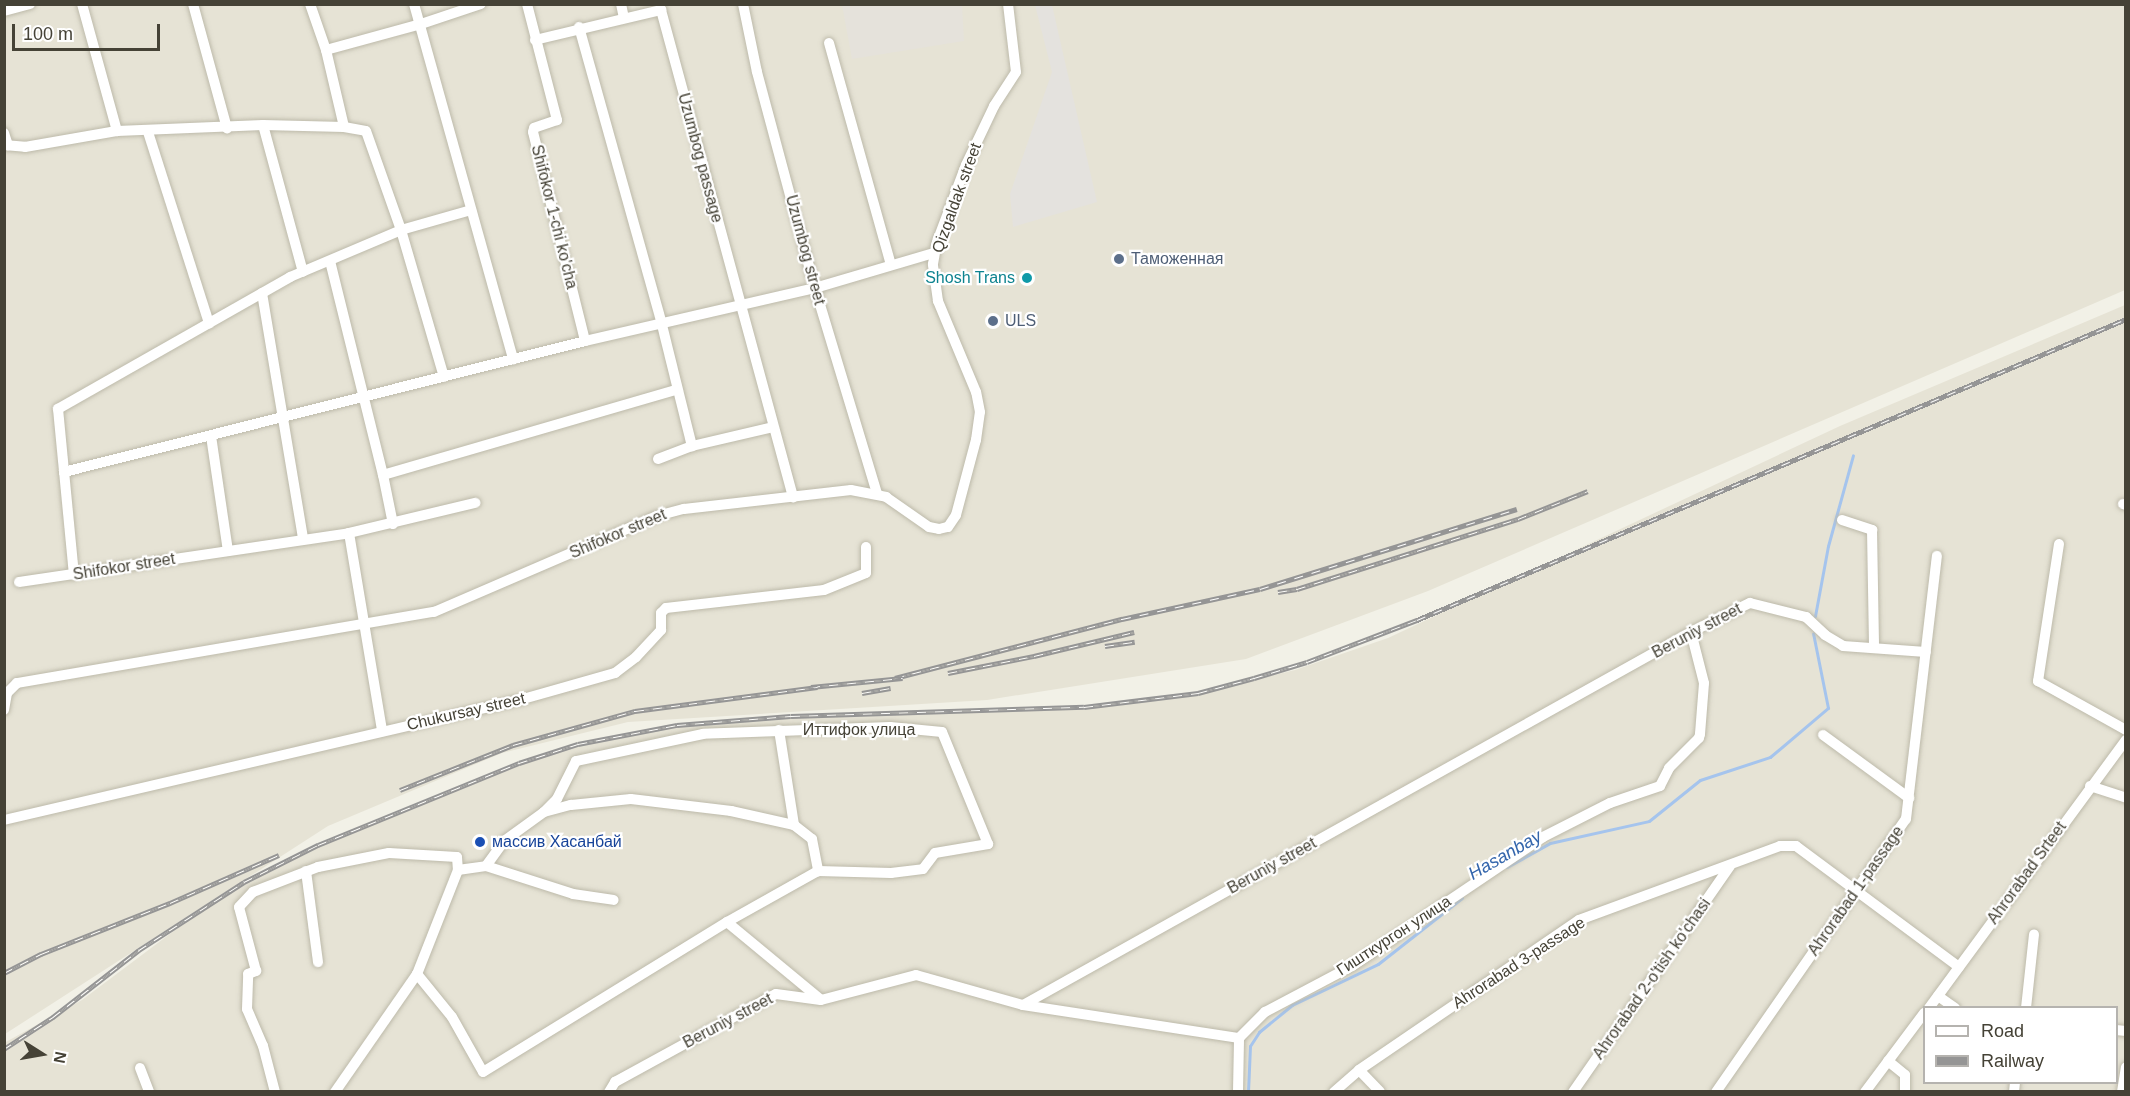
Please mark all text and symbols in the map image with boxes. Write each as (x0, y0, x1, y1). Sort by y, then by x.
scale bar (15, 12, 164, 50)
text: 100 m (23, 24, 73, 44)
street label: Uzumbog passage (673, 91, 727, 225)
street label: Qizgaldak street (928, 140, 986, 256)
street label: Shifokor 1-chi ko'cha (527, 143, 581, 291)
street label: Uzumbog street (781, 193, 829, 307)
place label: Таможенная (1131, 249, 1224, 269)
marker: Таможенная (1112, 252, 1126, 266)
place label: Shosh Trans (925, 268, 1015, 288)
marker: Shosh Trans (1020, 271, 1034, 285)
place label: ULS (1005, 311, 1036, 331)
marker: ULS (986, 314, 1000, 328)
street label: Shifokor street (567, 505, 669, 563)
street label: Shifokor street (72, 549, 176, 585)
street label: Beruniy street (1649, 599, 1745, 663)
street label: Chukursay street (405, 689, 527, 735)
street label: Иттифок улица (803, 720, 915, 740)
street label: Ahrorabad Srteet (1983, 818, 2071, 928)
street label: Ahrorabad 1-passage (1804, 822, 1908, 960)
water label: Hasanbay (1465, 825, 1545, 885)
place label: массив Хасанбай (492, 832, 622, 852)
street label: Beruniy street (1224, 834, 1320, 898)
marker: массив Хасанбай (473, 835, 487, 849)
street label: Гишткургон улица (1333, 892, 1455, 980)
street label: Ahrorabad 2-o'tish ko'chasi (1589, 895, 1715, 1063)
street label: Ahrorabad 3-passage (1449, 913, 1589, 1013)
street label: Beruniy street (680, 989, 776, 1053)
legend (1923, 1006, 2118, 1084)
text: Road (1981, 1021, 2024, 1041)
north arrow (12, 1024, 72, 1084)
text: N (51, 1050, 70, 1065)
text: Railway (1981, 1051, 2044, 1071)

